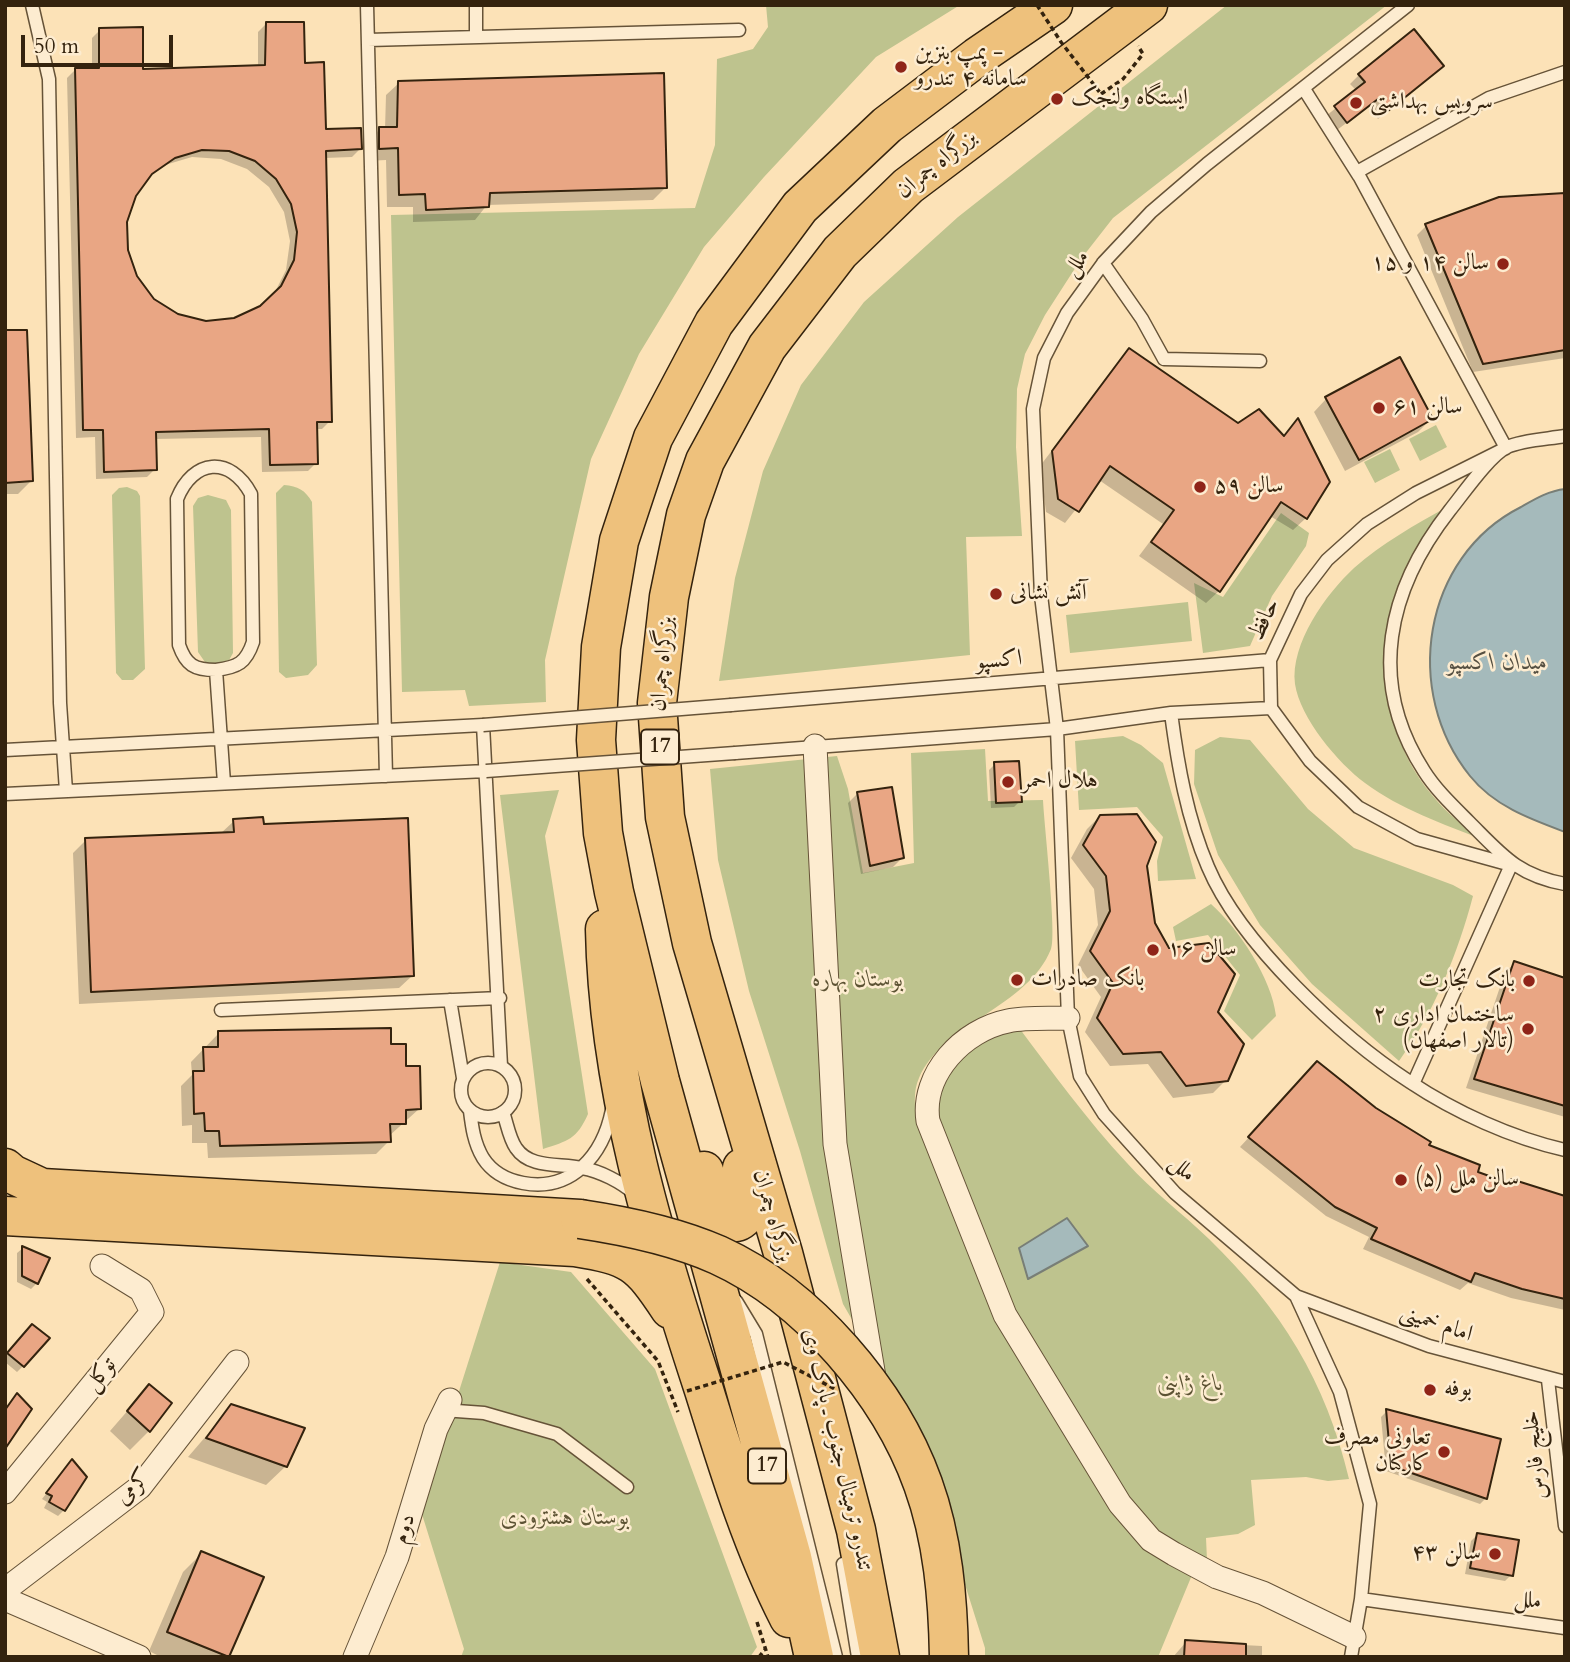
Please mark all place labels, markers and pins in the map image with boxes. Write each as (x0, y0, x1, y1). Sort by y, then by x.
place label: پمپ بنزین - سامانه ۴ تندرو (915, 40, 1027, 94)
marker: پمپ بنزین - سامانه ۴ تندرو (893, 59, 909, 75)
place label: ایستگاه ولنجک (1071, 85, 1188, 113)
place label: سرویس بهداشتی (1370, 89, 1493, 117)
marker: ایستگاه ولنجک (1049, 91, 1065, 107)
marker: سرویس بهداشتی (1348, 95, 1364, 111)
place label: سالن ۱۴ و ۱۵ (1371, 250, 1489, 278)
marker: سالن ۱۴ و ۱۵ (1495, 256, 1511, 272)
place label: سالن ۶۱ (1393, 394, 1463, 422)
marker: سالن ۶۱ (1371, 400, 1387, 416)
place label: سالن ۵۹ (1214, 473, 1284, 501)
marker: سالن ۵۹ (1192, 479, 1208, 495)
place label: آتش نشانی (1010, 580, 1087, 608)
marker: آتش نشانی (988, 586, 1004, 602)
place label: هلال احمر (1022, 768, 1098, 796)
marker: هلال احمر (1000, 774, 1016, 790)
place label: سالن ۱۶ (1167, 936, 1237, 964)
marker: سالن ۱۶ (1145, 942, 1161, 958)
place label: بانک صادرات (1031, 966, 1144, 994)
place label: بانک تجارت (1418, 967, 1515, 995)
marker: بانک صادرات (1009, 972, 1025, 988)
marker: بانک تجارت (1521, 973, 1537, 989)
place label: ساختمان اداری ۲ (تالار اصفهان) (1373, 1002, 1514, 1056)
marker: ساختمان اداری ۲ (تالار اصفهان) (1520, 1021, 1536, 1037)
place label: (۵) سالن ملل (1415, 1166, 1519, 1194)
marker: (۵) سالن ملل (1393, 1172, 1409, 1188)
place label: بوفه (1444, 1376, 1472, 1404)
marker: بوفه (1422, 1382, 1438, 1398)
place label: تعاونی مصرف کارکنان (1324, 1425, 1430, 1479)
marker: تعاونی مصرف کارکنان (1436, 1444, 1452, 1460)
place label: سالن ۴۳ (1411, 1540, 1481, 1568)
marker: سالن ۴۳ (1487, 1546, 1503, 1562)

